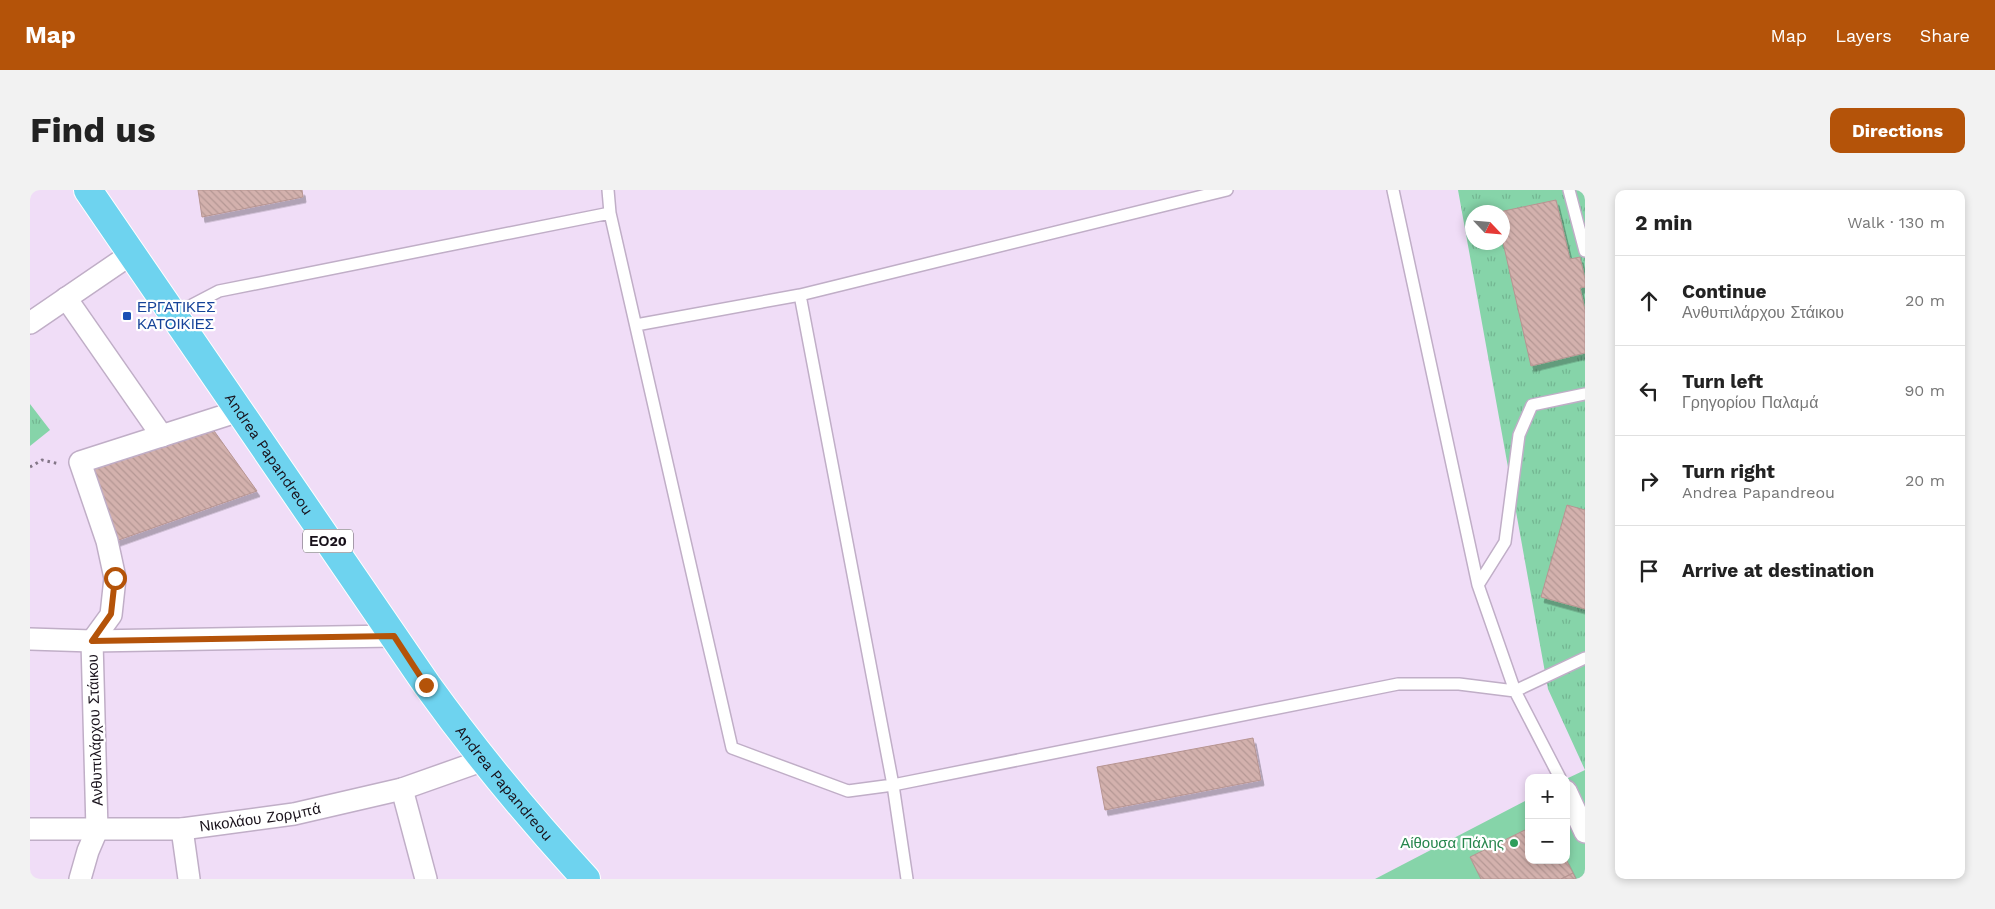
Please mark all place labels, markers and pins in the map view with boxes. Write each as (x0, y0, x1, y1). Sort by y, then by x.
place label: ΕΡΓΑΤΙΚΕΣ ΚΑΤΟΙΚΙΕΣ (137, 298, 215, 333)
marker: ΕΡΓΑΤΙΚΕΣ ΚΑΤΟΙΚΙΕΣ (121, 310, 133, 322)
place label: Αίθουσα Πάλης (1400, 834, 1504, 852)
marker: Αίθουσα Πάλης (1508, 837, 1520, 849)

